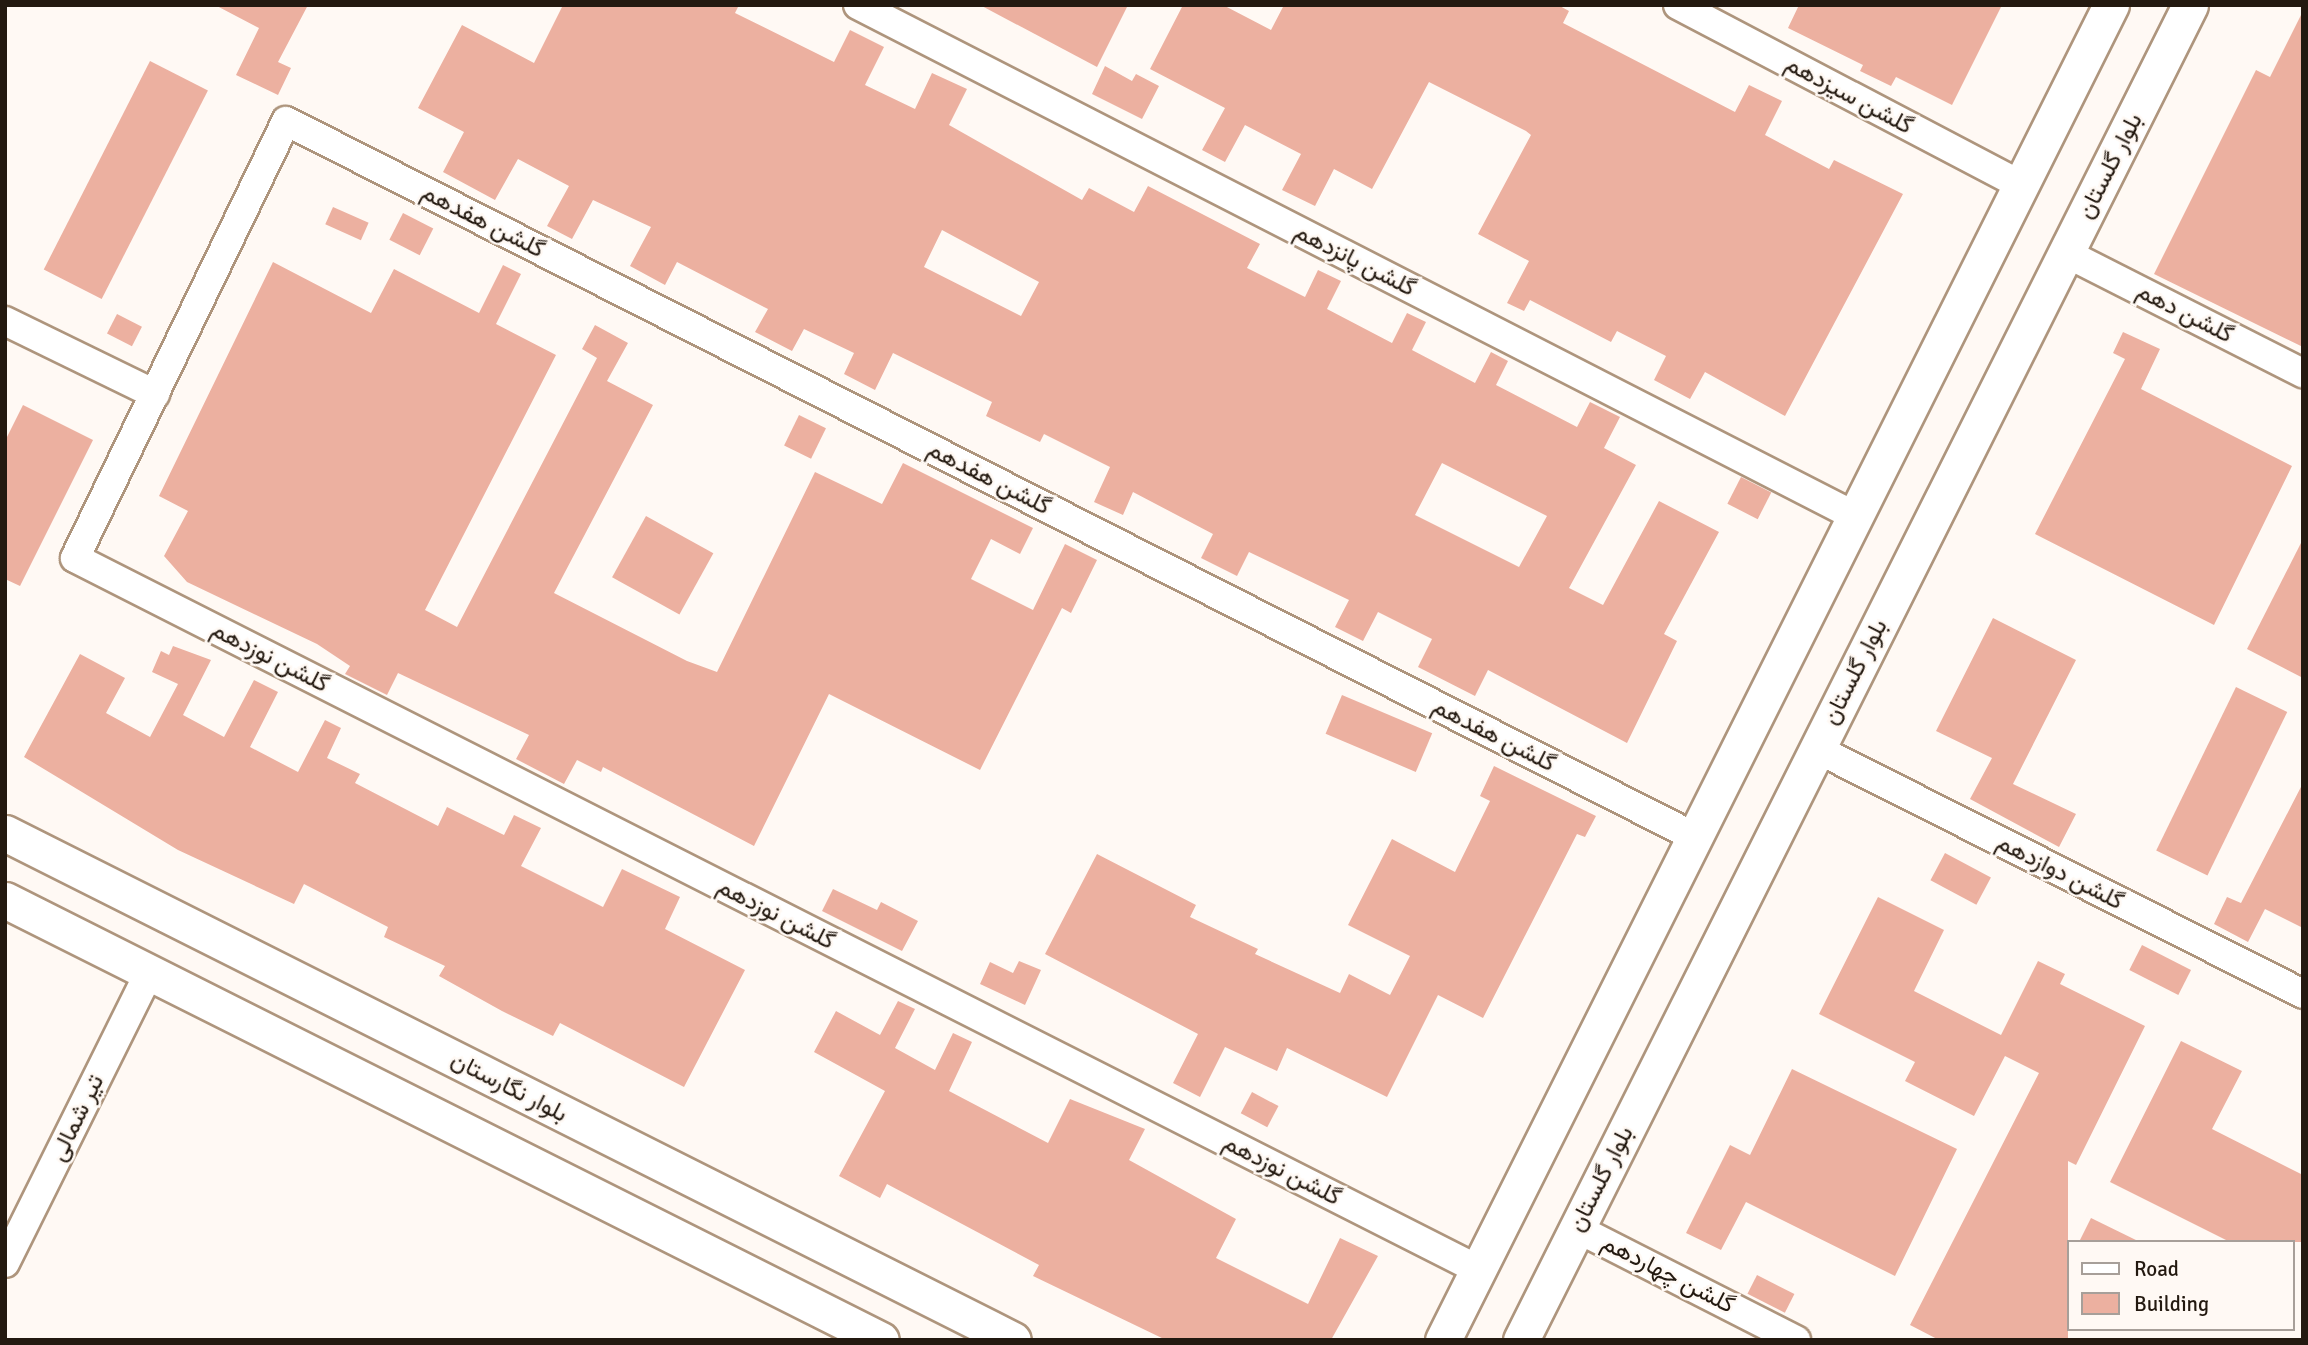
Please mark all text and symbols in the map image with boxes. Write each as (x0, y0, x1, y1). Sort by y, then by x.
street label: گلشن سیزدهم (1780, 49, 1918, 141)
street label: بلوار گلستان (2071, 108, 2149, 224)
street label: گلشن هفدهم (417, 178, 549, 264)
street label: گلشن پانزدهم (1289, 217, 1421, 303)
street label: گلشن دهم (2132, 276, 2238, 350)
street label: گلشن هفدهم (923, 435, 1055, 521)
street label: بلوار گلستان (1816, 614, 1894, 730)
street label: گلشن نوزدهم (206, 615, 334, 699)
street label: گلشن هفدهم (1428, 692, 1560, 778)
street label: گلشن دوازدهم (1992, 828, 2128, 916)
street label: گلشن نوزدهم (712, 872, 840, 956)
street label: بلوار نگارستان (446, 1045, 572, 1129)
street label: تیر شمالی (44, 1070, 110, 1166)
street label: بلوار گلستان (1562, 1121, 1640, 1237)
street label: گلشن نوزدهم (1218, 1128, 1346, 1212)
street label: گلشن چهاردهم (1597, 1228, 1739, 1320)
legend (2066, 1240, 2294, 1331)
text: Road (2134, 1256, 2179, 1282)
text: Building (2134, 1291, 2209, 1317)

